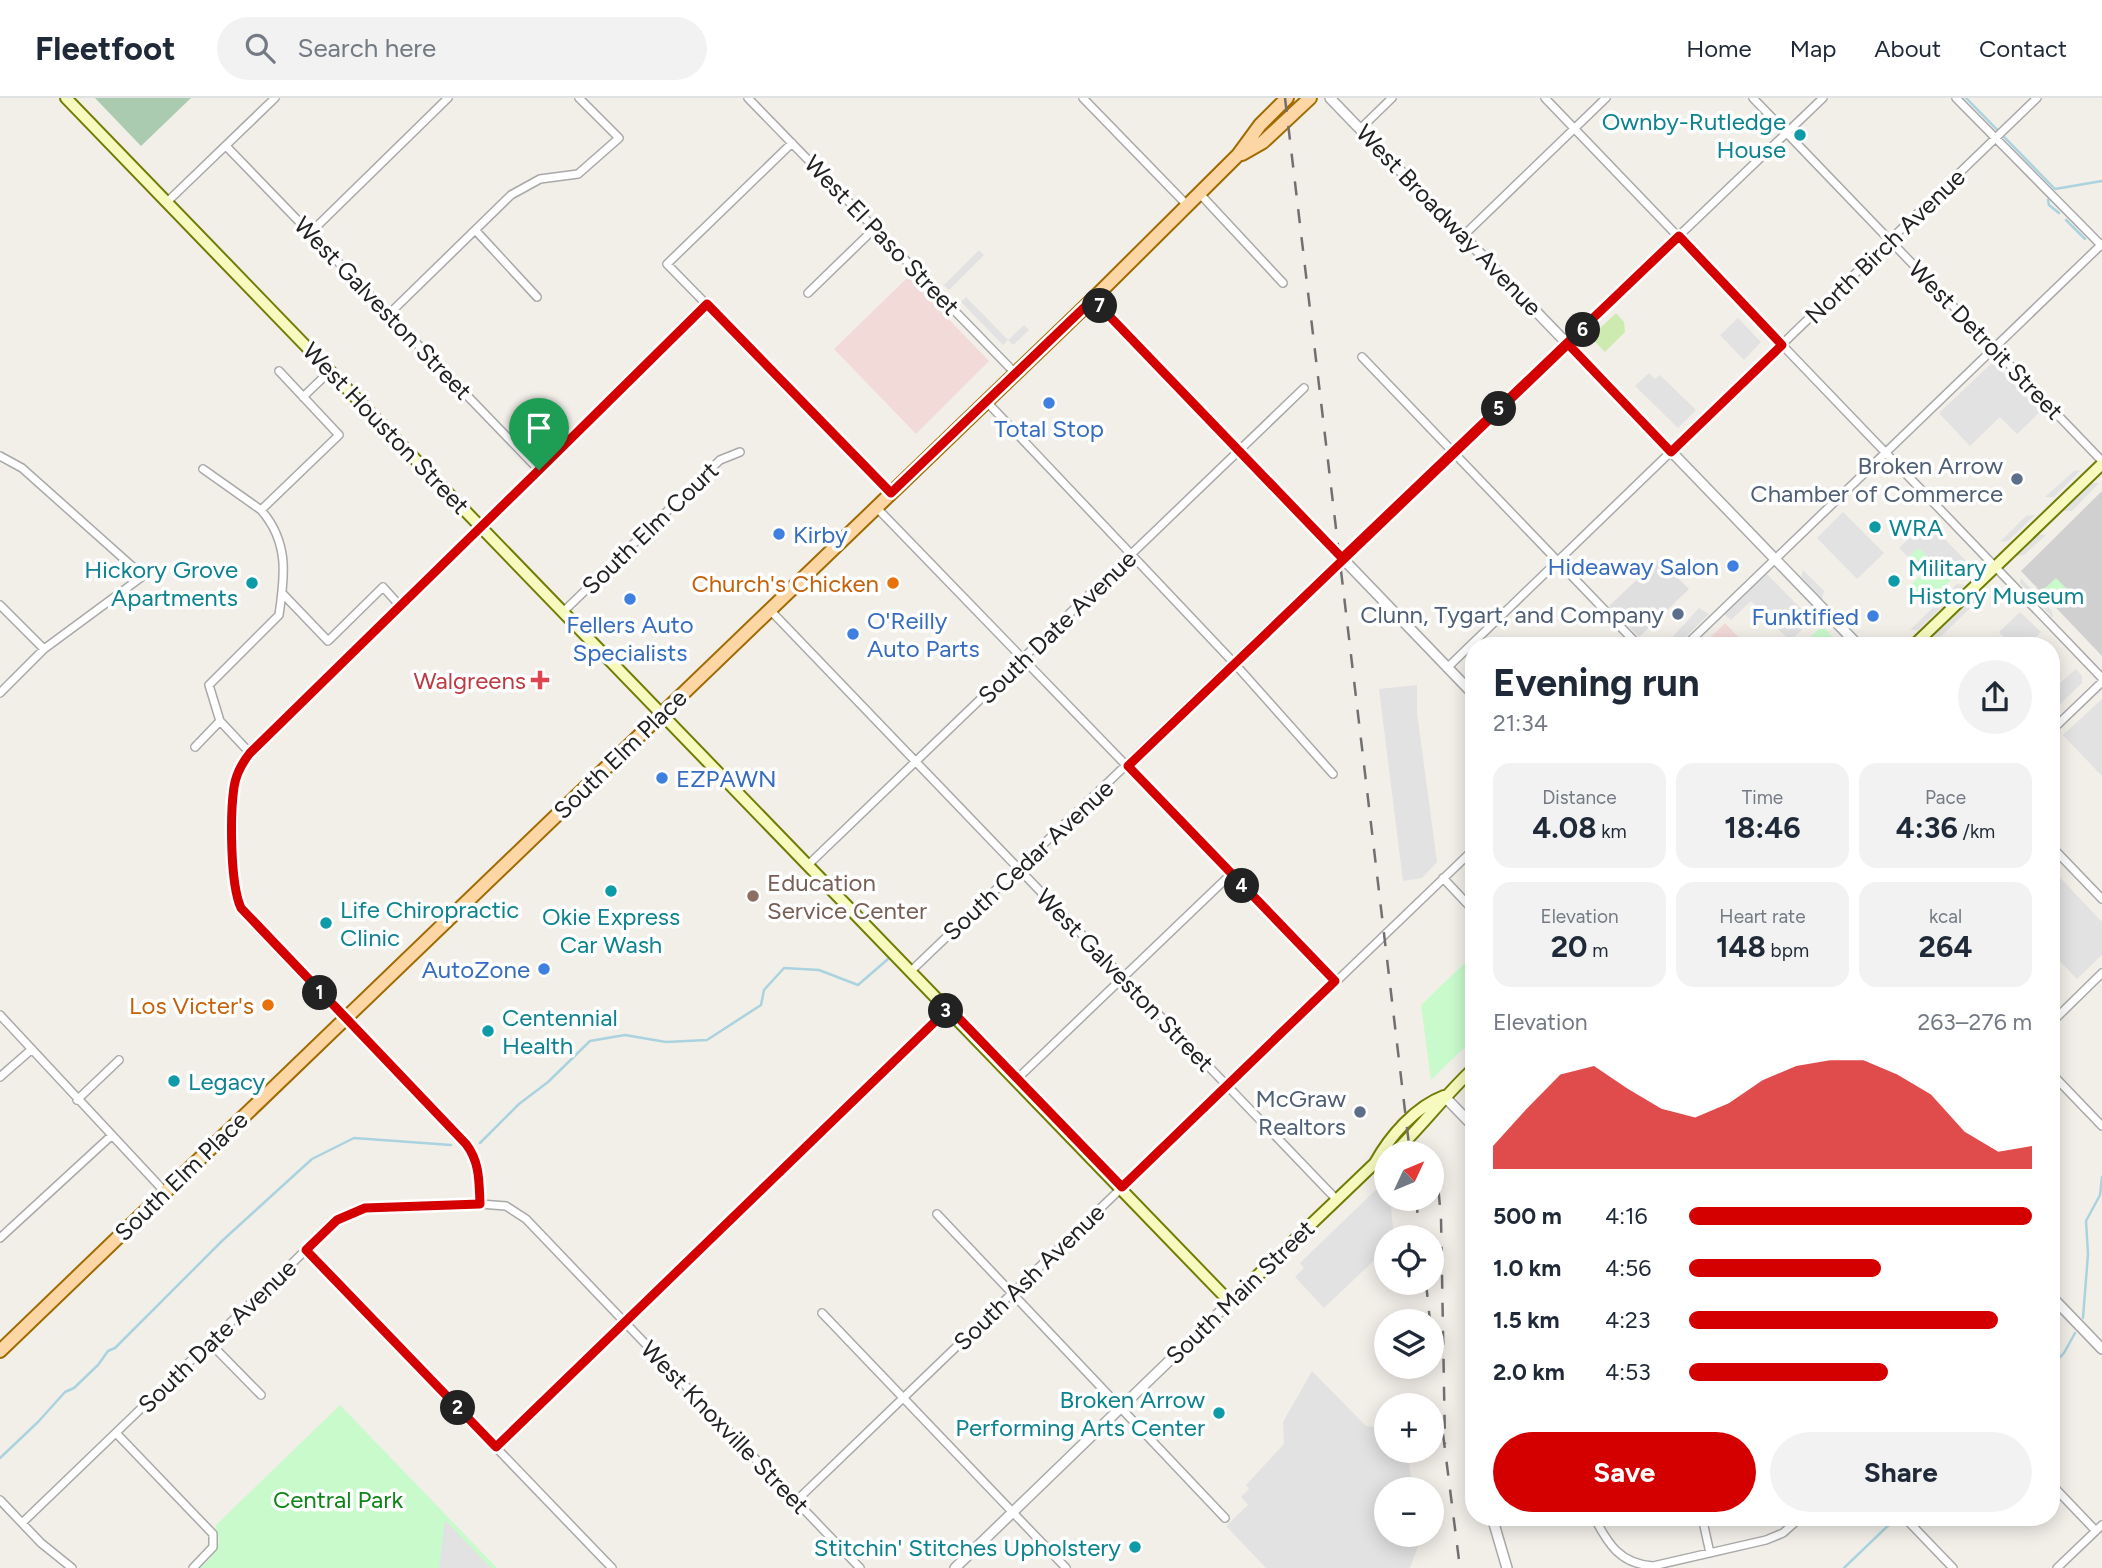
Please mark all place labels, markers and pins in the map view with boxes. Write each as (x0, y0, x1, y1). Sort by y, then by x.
place label: Ownby-Rutledge House (1602, 107, 1786, 164)
marker: Ownby-Rutledge House (1792, 127, 1808, 143)
pin: 7 (1082, 288, 1118, 324)
pin: 6 (1566, 313, 1600, 348)
pin: 5 (1482, 392, 1516, 426)
marker: Total Stop (1041, 395, 1057, 411)
pin (509, 398, 569, 470)
place label: Total Stop (994, 414, 1104, 443)
place label: Broken Arrow Chamber of Commerce (1750, 451, 2003, 508)
marker: Broken Arrow Chamber of Commerce (2009, 471, 2025, 487)
place label: WRA (1889, 513, 1944, 542)
marker: WRA (1867, 519, 1883, 535)
place label: Kirby (793, 520, 848, 549)
marker: Kirby (771, 526, 787, 542)
place label: Hideaway Salon (1547, 552, 1719, 581)
place label: Military History Museum (1908, 553, 2084, 610)
place label: Hickory Grove Apartments (84, 555, 238, 612)
marker: Hideaway Salon (1725, 558, 1741, 574)
place label: Church's Chicken (691, 569, 879, 598)
marker: Military History Museum (1886, 573, 1902, 589)
marker: Hickory Grove Apartments (244, 575, 260, 591)
marker: Church's Chicken (885, 575, 901, 591)
marker: Fellers Auto Specialists (622, 591, 638, 607)
place label: Clunn, Tygart, and Company (1360, 600, 1664, 629)
place label: Funktified (1752, 602, 1859, 631)
place label: O'Reilly Auto Parts (867, 606, 980, 663)
marker: Clunn, Tygart, and Company (1670, 606, 1686, 622)
marker: Funktified (1865, 608, 1881, 624)
place label: Fellers Auto Specialists (566, 610, 694, 667)
marker: O'Reilly Auto Parts (845, 626, 861, 642)
place label: Walgreens (413, 666, 526, 695)
marker: Walgreens (532, 672, 548, 688)
place label: EZPAWN (676, 764, 777, 793)
marker: EZPAWN (654, 770, 670, 786)
place label: Education Service Center (767, 868, 927, 925)
pin: 4 (1224, 868, 1260, 904)
marker: Okie Express Car Wash (603, 883, 619, 899)
marker: Education Service Center (745, 888, 761, 904)
place label: Life Chiropractic Clinic (340, 895, 519, 952)
place label: Okie Express Car Wash (542, 902, 680, 959)
marker: Life Chiropractic Clinic (318, 915, 334, 931)
place label: AutoZone (422, 955, 530, 984)
marker: AutoZone (536, 961, 552, 977)
pin: 1 (302, 976, 338, 1010)
place label: Los Victer's (129, 991, 254, 1020)
pin: 3 (928, 993, 964, 1028)
marker: Los Victer's (260, 997, 276, 1013)
place label: Centennial Health (502, 1003, 618, 1060)
marker: Centennial Health (480, 1023, 496, 1039)
place label: Legacy (188, 1067, 266, 1096)
marker: Legacy (166, 1073, 182, 1089)
place label: McGraw Realtors (1255, 1084, 1346, 1141)
marker: McGraw Realtors (1352, 1104, 1368, 1120)
place label: Broken Arrow Performing Arts Center (955, 1385, 1205, 1442)
pin: 2 (440, 1390, 476, 1426)
marker: Broken Arrow Performing Arts Center (1211, 1405, 1227, 1421)
place label: Stitchin' Stitches Upholstery (814, 1533, 1121, 1562)
marker: Stitchin' Stitches Upholstery (1127, 1539, 1143, 1555)

